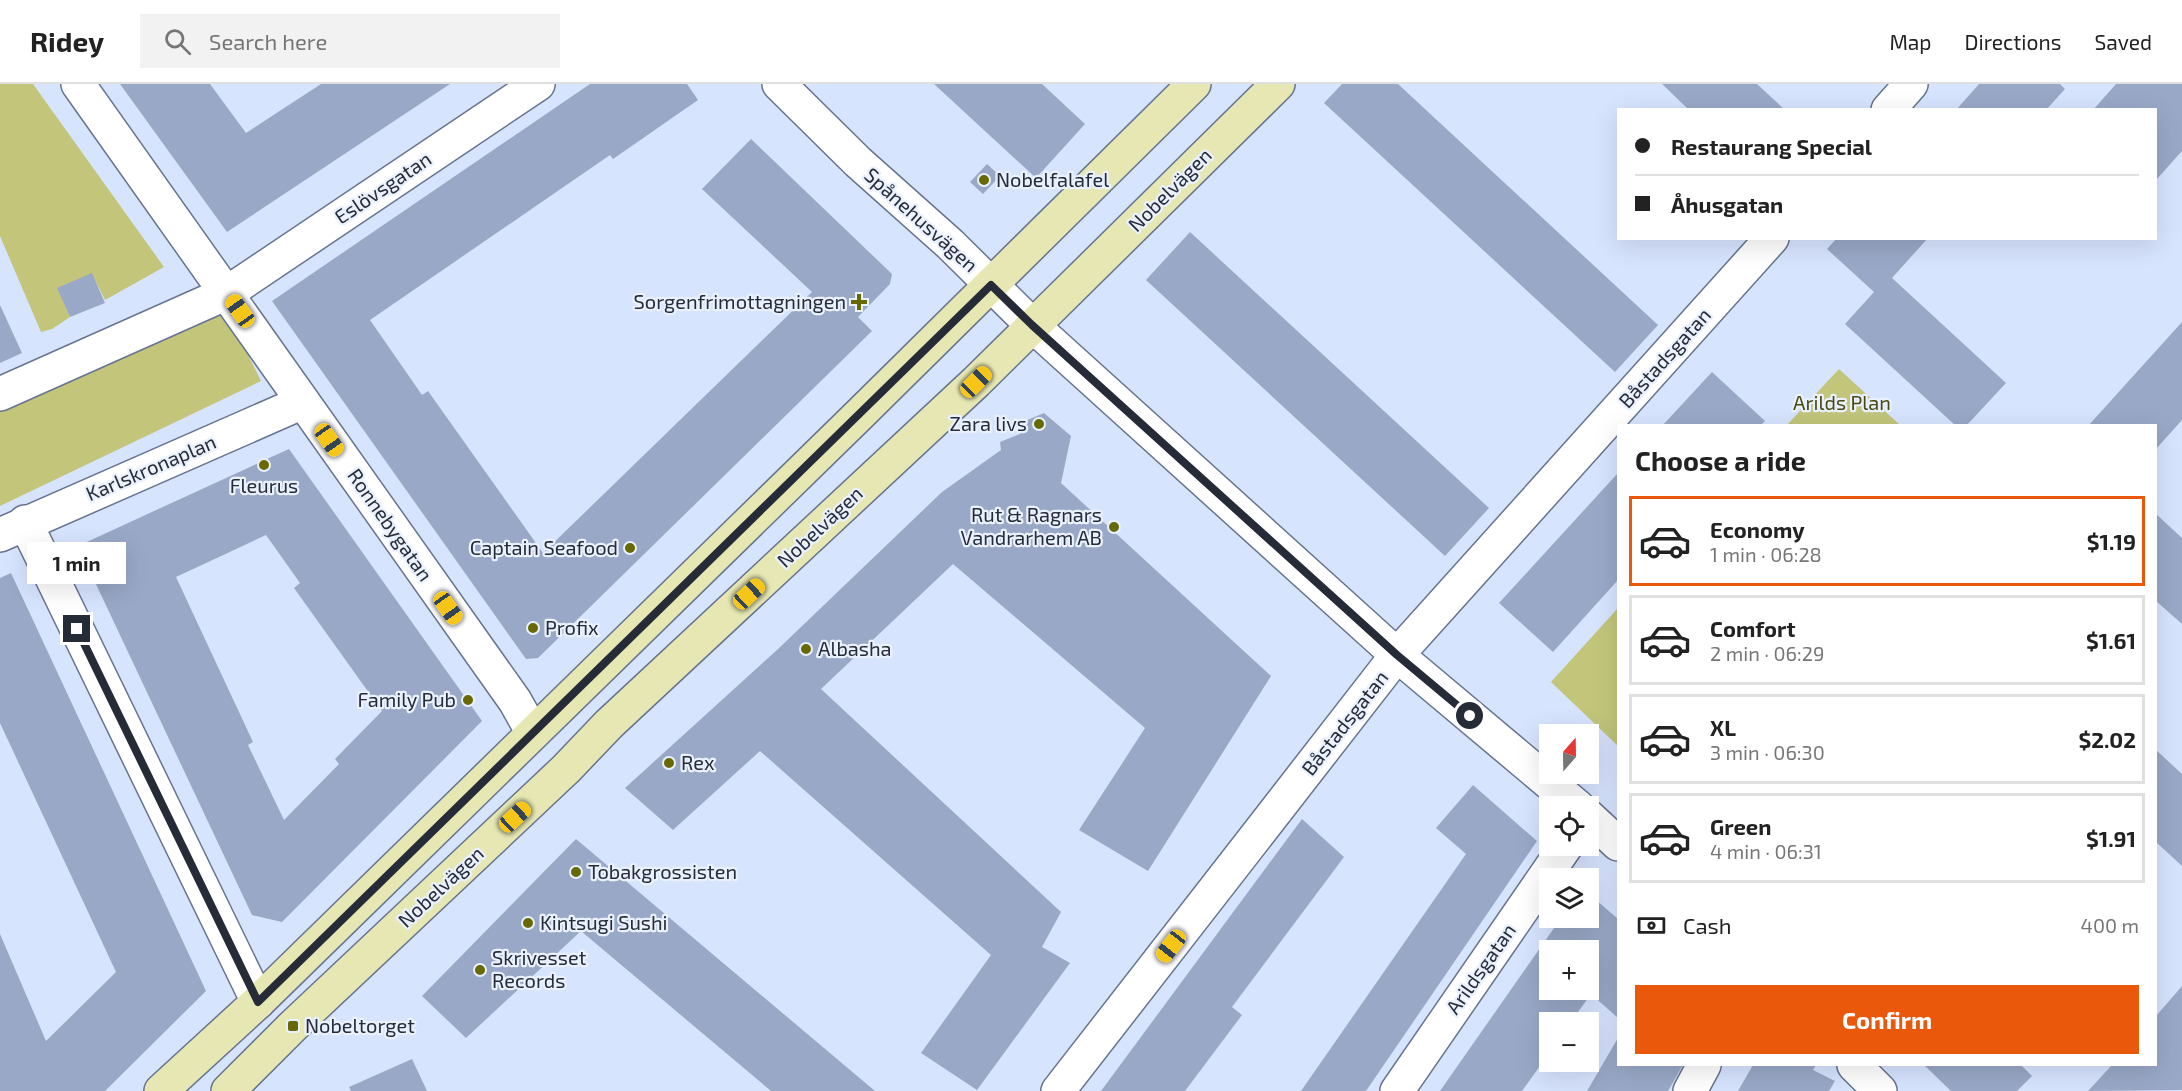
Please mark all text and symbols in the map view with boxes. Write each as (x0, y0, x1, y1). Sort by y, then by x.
search box (140, 14, 560, 68)
text: Ridey (30, 24, 104, 58)
icon: search (161, 25, 194, 58)
text: Search here (209, 28, 327, 54)
text: Map (1889, 29, 1932, 54)
text: Directions (1965, 29, 2061, 54)
text: Saved (2094, 29, 2152, 54)
text: Restaurang Special (1671, 133, 1872, 159)
street label: Nobelvägen (1123, 143, 1216, 236)
street label: Eslövsgatan (329, 146, 435, 228)
street label: Spånehusvägen (860, 162, 983, 276)
place label: Nobelfalafel (996, 167, 1109, 191)
marker: Nobelfalafel (977, 173, 991, 187)
text: Åhusgatan (1671, 191, 1783, 217)
place label: Sorgenfrimottagningen (634, 289, 846, 313)
car (222, 291, 258, 331)
marker: Sorgenfrimottagningen (850, 293, 868, 311)
street label: Båstadsgatan (1613, 302, 1715, 412)
car (957, 363, 995, 401)
park label: Arilds Plan (1793, 390, 1891, 414)
place label: Zara livs (950, 411, 1027, 435)
marker: Zara livs (1032, 417, 1046, 431)
car (311, 420, 347, 460)
street label: Karlskronaplan (82, 429, 219, 505)
text: Choose a ride (1635, 444, 1806, 476)
marker: Fleurus (257, 458, 271, 472)
street label: Ronnebygatan (343, 464, 438, 585)
place label: Fleurus (230, 473, 298, 497)
street label: Nobelvägen (772, 481, 867, 572)
place label: Rut & Ragnars Vandrarhem AB (961, 502, 1102, 549)
icon: car (1638, 514, 1692, 568)
text: Economy (1710, 516, 1805, 542)
marker: Rut & Ragnars Vandrarhem AB (1107, 520, 1121, 534)
text: $1.19 (2087, 528, 2136, 554)
place label: Captain Seafood (470, 535, 618, 559)
marker: Captain Seafood (623, 541, 637, 555)
callout: 1 min (28, 542, 127, 584)
text: 1 min · 06:28 (1710, 542, 1822, 566)
text: 1 min (52, 551, 101, 575)
car (730, 575, 768, 613)
car (430, 588, 466, 628)
icon: car (1638, 613, 1692, 667)
route end (63, 615, 90, 642)
place label: Profix (545, 615, 599, 639)
text: Comfort (1710, 615, 1795, 641)
marker: Profix (526, 621, 540, 635)
text: $1.61 (2086, 627, 2136, 653)
place label: Albasha (818, 636, 892, 660)
text: 2 min · 06:29 (1710, 641, 1824, 665)
marker: Albasha (799, 642, 813, 656)
street label: Båstadsgatan (1296, 665, 1392, 779)
place label: Family Pub (358, 687, 456, 711)
marker: Family Pub (461, 693, 475, 707)
route start (1456, 702, 1483, 729)
icon: car (1638, 712, 1692, 766)
text: XL (1710, 714, 1736, 740)
north arrow (1539, 724, 1599, 784)
map controls (1539, 724, 1599, 1072)
text: $2.02 (2078, 726, 2136, 752)
text: 3 min · 06:30 (1710, 740, 1825, 764)
place label: Rex (681, 750, 715, 774)
marker: Rex (662, 756, 676, 770)
button: locate (1539, 796, 1599, 856)
car (496, 798, 534, 836)
icon: car (1638, 811, 1692, 865)
text: Green (1710, 813, 1772, 839)
text: $1.91 (2086, 825, 2136, 851)
text: 4 min · 06:31 (1710, 839, 1822, 863)
street label: Nobelvägen (393, 841, 488, 932)
place label: Tobakgrossisten (588, 859, 737, 883)
marker: Tobakgrossisten (569, 865, 583, 879)
button: layers (1539, 868, 1599, 928)
icon: cash (1635, 909, 1668, 942)
place label: Kintsugi Sushi (540, 910, 668, 934)
text: Cash (1683, 912, 1732, 938)
text: 400 m (2081, 913, 2139, 937)
marker: Kintsugi Sushi (521, 916, 535, 930)
street label: Arildsgatan (1440, 918, 1520, 1018)
car (1153, 926, 1189, 966)
button: + (1539, 940, 1599, 1000)
place label: Skrivesset Records (492, 945, 587, 992)
marker: Skrivesset Records (473, 963, 487, 977)
button: Confirm (1635, 985, 2139, 1054)
button: − (1539, 1012, 1599, 1072)
place label: Nobeltorget (305, 1013, 415, 1037)
marker: Nobeltorget (286, 1019, 300, 1033)

